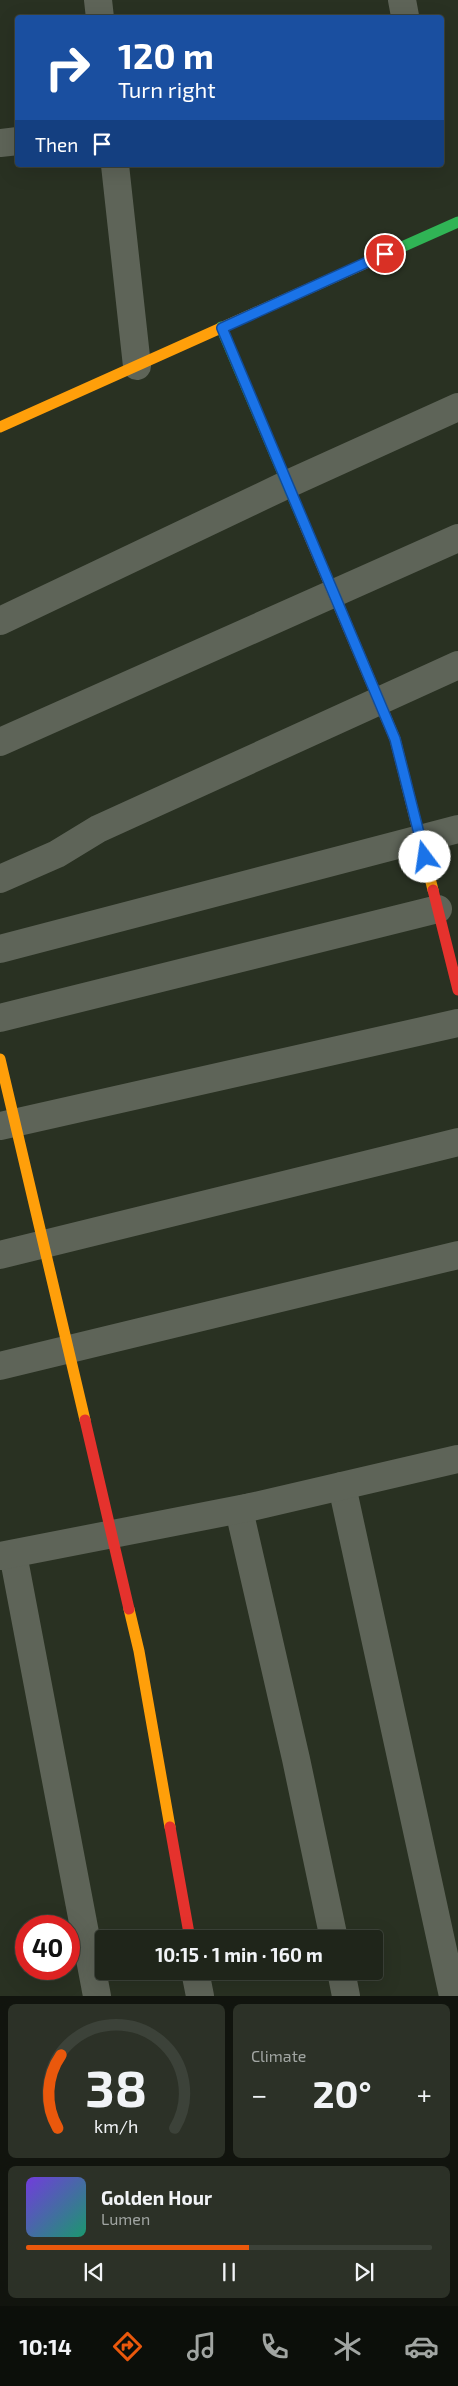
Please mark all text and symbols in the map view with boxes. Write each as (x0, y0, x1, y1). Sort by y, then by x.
text: 120 m (118, 34, 214, 76)
icon: right (35, 35, 100, 100)
text: Turn right (118, 76, 216, 102)
icon: arrive (88, 130, 116, 158)
text: Then (35, 133, 78, 156)
pin (364, 233, 406, 275)
icon: arrive (371, 240, 399, 268)
position arrow (398, 830, 450, 882)
speed limit sign: 40 (15, 1915, 80, 1980)
text: 10:15 · 1 min · 160 m (155, 1943, 323, 1966)
text: Climate (251, 2046, 306, 2065)
text: 38 (86, 2055, 147, 2117)
text: 20° (312, 2070, 372, 2116)
text: − (251, 2077, 267, 2111)
text: + (417, 2077, 432, 2111)
text: km/h (94, 2115, 139, 2137)
text: Golden Hour (101, 2186, 212, 2209)
text: Lumen (101, 2209, 150, 2228)
icon: previous (80, 2258, 108, 2286)
icon: pause (215, 2258, 243, 2286)
icon: next (350, 2258, 378, 2286)
icon: directions (110, 2329, 145, 2364)
icon: music (184, 2329, 219, 2364)
icon: phone (257, 2329, 292, 2364)
icon: climate (330, 2329, 365, 2364)
icon: car (404, 2329, 439, 2364)
text: 10:14 (19, 2333, 72, 2359)

